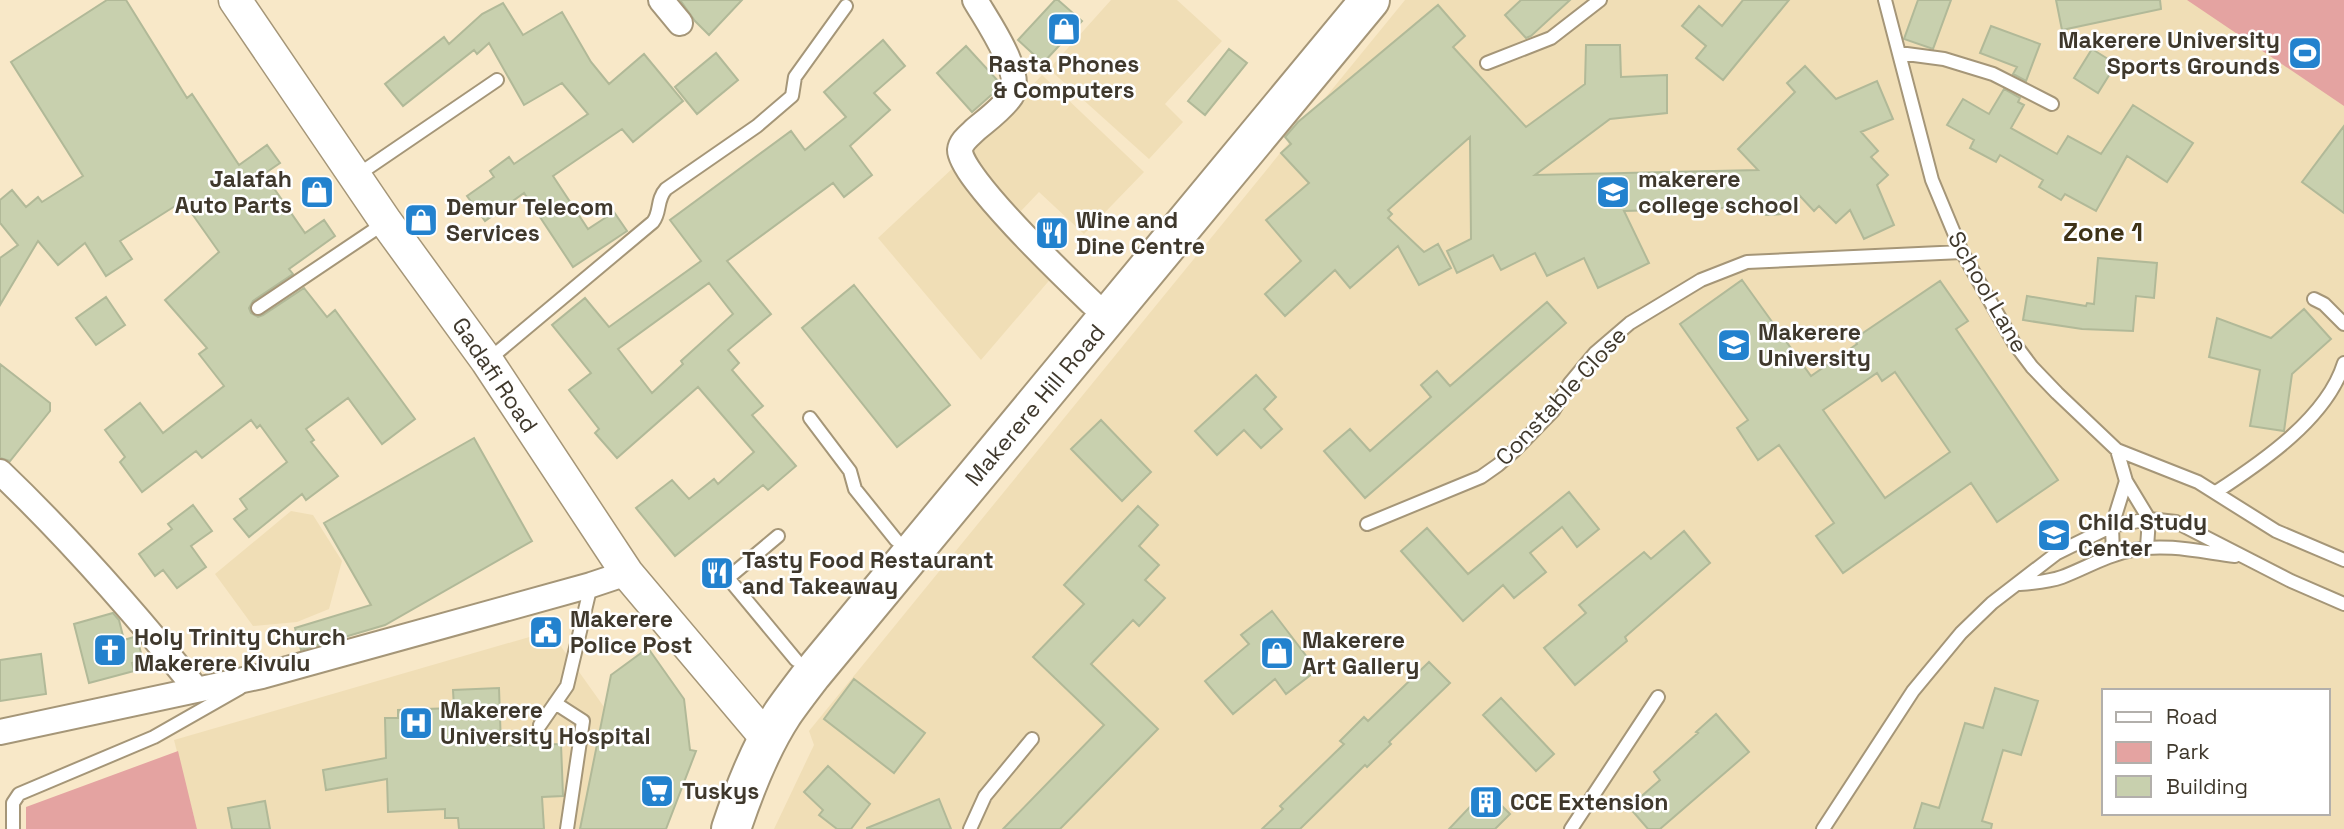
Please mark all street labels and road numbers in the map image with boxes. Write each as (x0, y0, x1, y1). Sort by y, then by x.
street label: School Lane (1941, 226, 2035, 358)
street label: Gadafi Road (445, 311, 545, 439)
street label: Makerere Hill Road (958, 318, 1112, 492)
street label: Constable Close (1489, 320, 1633, 472)

